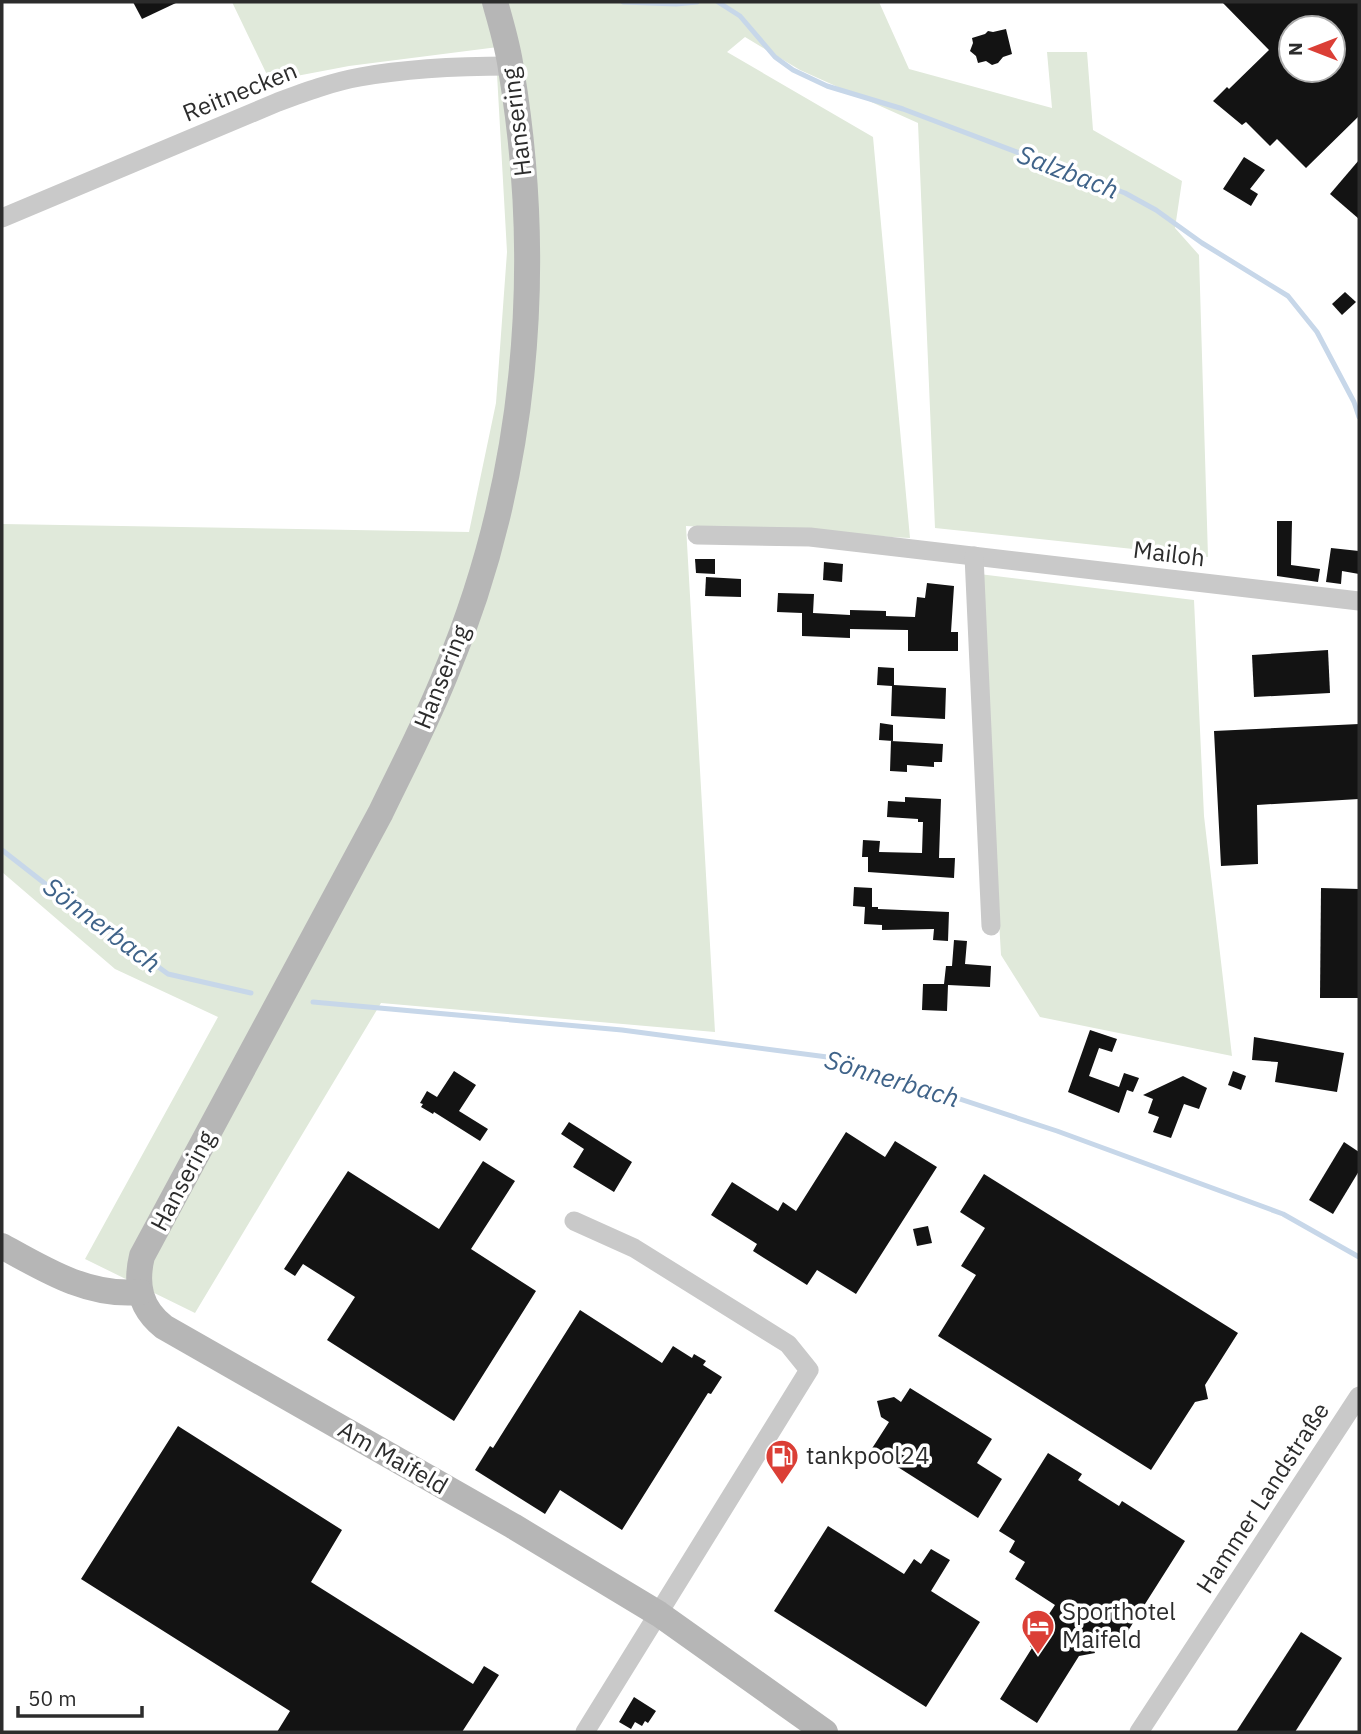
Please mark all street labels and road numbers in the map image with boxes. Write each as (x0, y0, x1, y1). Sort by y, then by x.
street label: Reitnecken (178, 54, 301, 128)
street label: Hansering (493, 66, 539, 178)
street label: Mailoh (1131, 533, 1207, 573)
street label: Hansering (406, 620, 477, 733)
street label: Hansering (142, 1124, 222, 1236)
street label: Hammer Landstraße (1188, 1396, 1336, 1599)
street label: Am Maifeld (333, 1413, 454, 1501)

